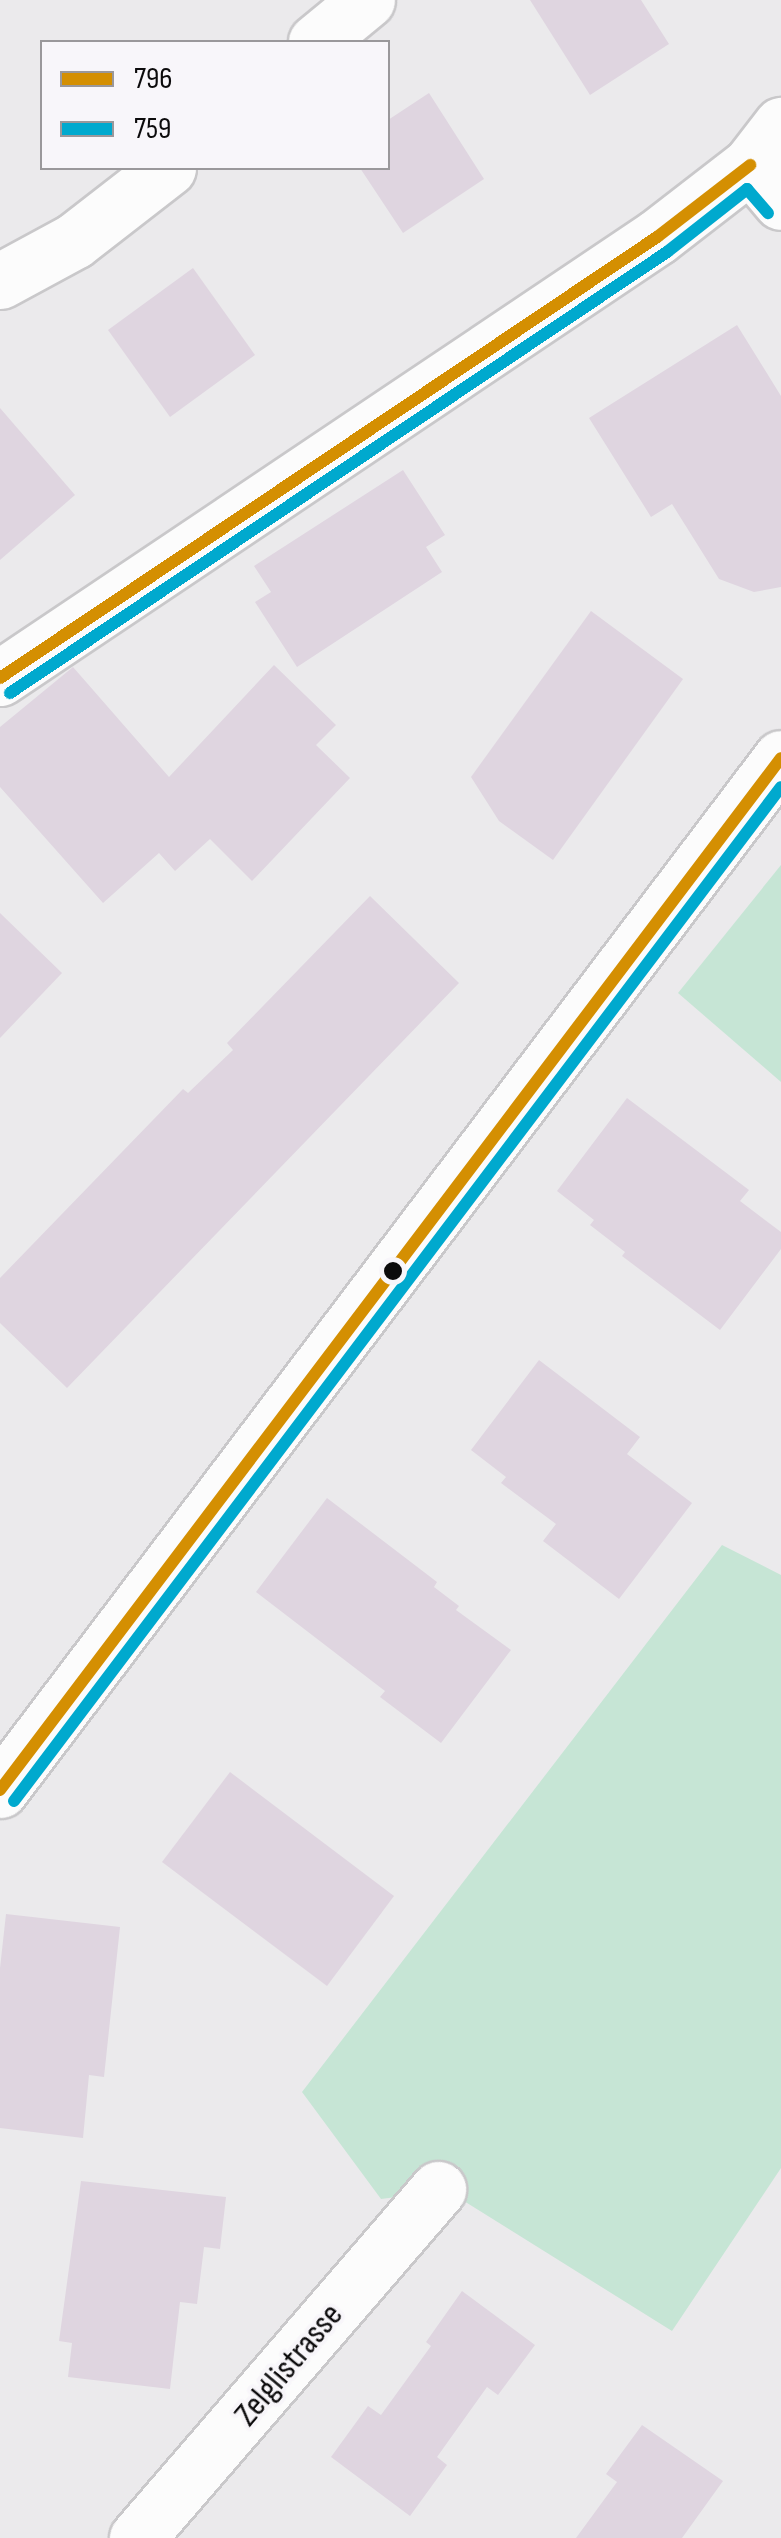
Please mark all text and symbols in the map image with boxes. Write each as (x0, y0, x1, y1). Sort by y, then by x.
legend (40, 40, 390, 170)
text: 796 (134, 61, 172, 97)
text: 759 (134, 111, 171, 147)
unlabelled marker (383, 1261, 403, 1281)
street label: Zelglistrasse (226, 2295, 352, 2435)

